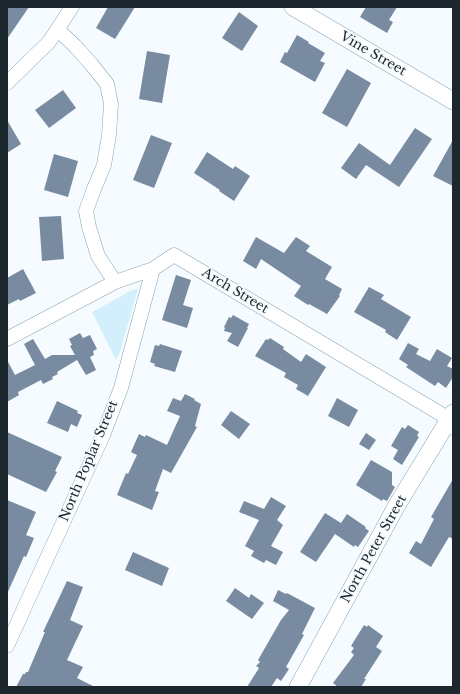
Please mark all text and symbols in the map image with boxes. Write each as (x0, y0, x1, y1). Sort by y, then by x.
street label: Vine Street (337, 29, 409, 79)
street label: Arch Street (199, 265, 271, 317)
street label: North Poplar Street (56, 398, 122, 524)
street label: North Peter Street (338, 492, 410, 606)

